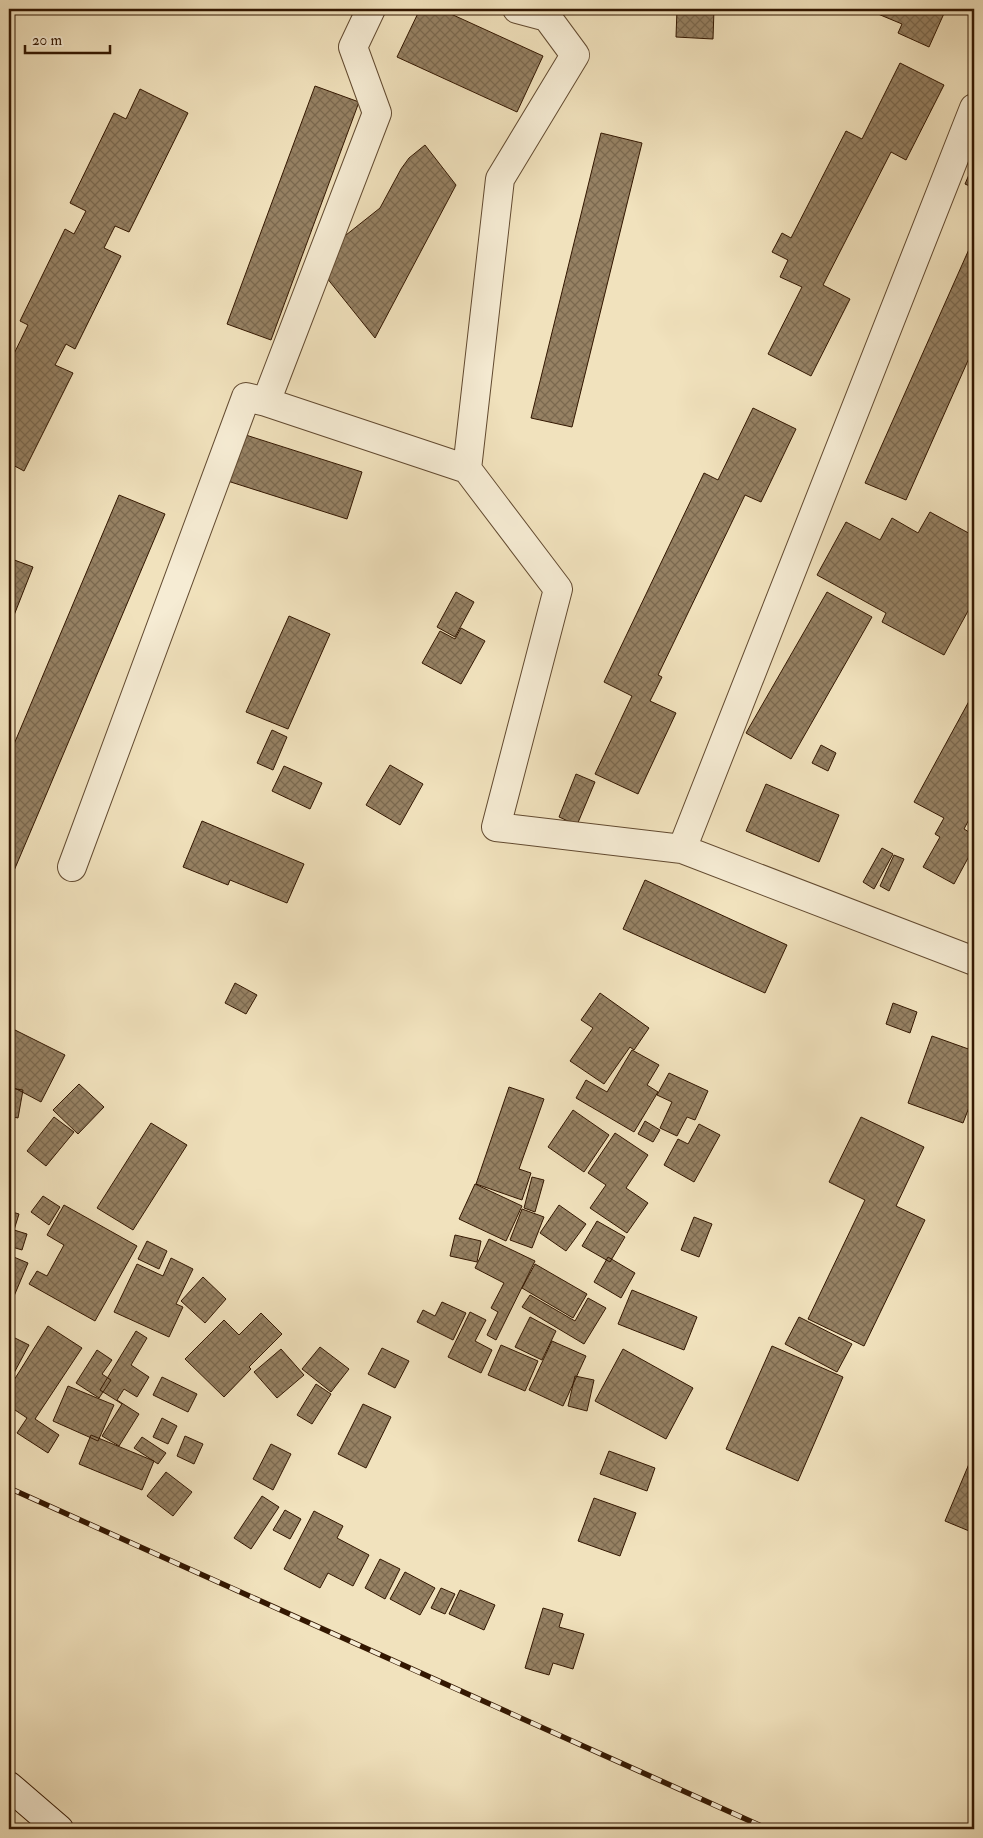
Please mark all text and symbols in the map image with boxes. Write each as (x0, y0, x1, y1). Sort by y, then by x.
scale bar (25, 22, 110, 54)
text: 20 m (32, 31, 62, 50)

